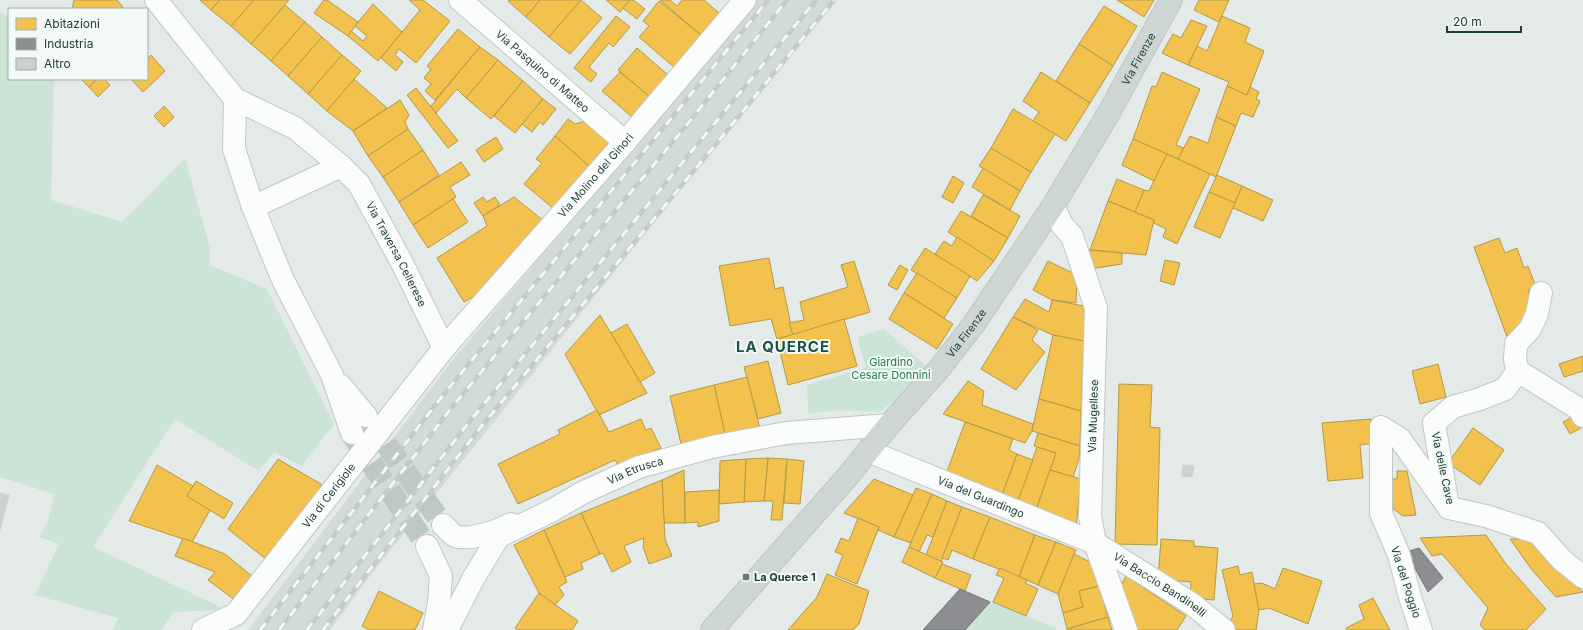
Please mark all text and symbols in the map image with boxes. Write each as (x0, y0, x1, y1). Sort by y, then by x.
legend (8, 8, 148, 80)
scale bar (1447, 8, 1521, 34)
text: 20 m (1453, 14, 1482, 29)
text: Abitazioni (44, 16, 100, 31)
street label: Via Pasquino di Matteo (493, 27, 593, 116)
street label: Via Firenze (1118, 30, 1159, 88)
text: Industria (44, 36, 93, 51)
text: Altro (44, 56, 71, 71)
street label: Via Molino del Ginori (555, 130, 636, 221)
street label: Via Traversa Cellerese (363, 199, 430, 309)
street label: Via Firenze (943, 306, 989, 361)
district label: LA QUERCE (736, 337, 830, 356)
park label: Giardino Cesare Donnini (851, 355, 931, 382)
street label: Via Mugellese (1085, 379, 1101, 453)
street label: Via delle Cave (1428, 430, 1458, 506)
street label: Via Etrusca (605, 454, 665, 488)
street label: Via di Cerigiole (299, 460, 358, 531)
street label: Via del Guardingo (936, 473, 1027, 521)
street label: Via del Poggio (1388, 544, 1424, 620)
street label: Via Baccio Bandinelli (1111, 549, 1209, 620)
place label: La Querce 1 (754, 570, 816, 584)
marker: La Querce 1 (741, 572, 751, 582)

